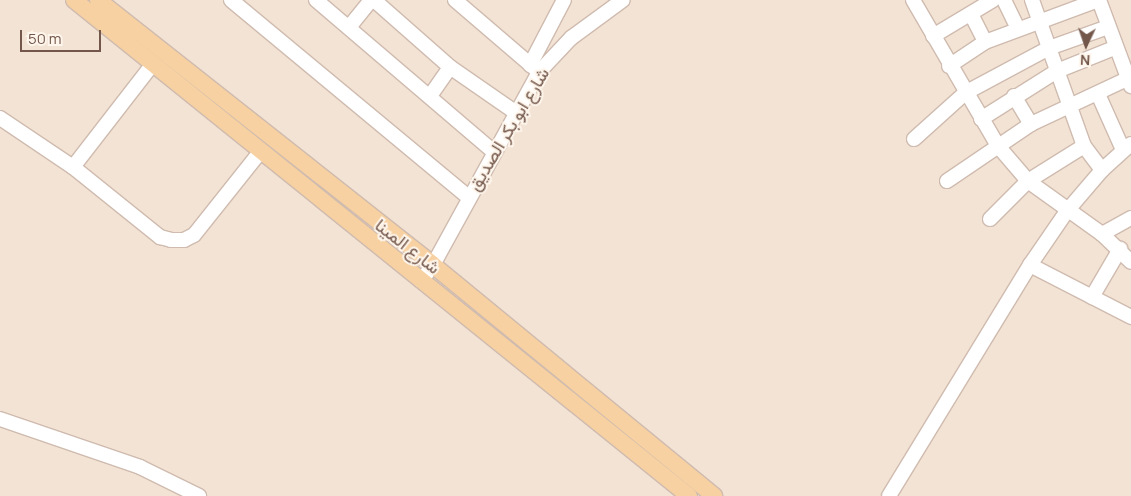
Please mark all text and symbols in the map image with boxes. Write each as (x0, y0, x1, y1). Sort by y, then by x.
scale bar (22, 20, 104, 52)
north arrow (1061, 20, 1111, 70)
text: 50 m (28, 28, 62, 49)
text: N (1080, 51, 1091, 70)
street label: شارع ابو بكر الصديق (463, 64, 553, 194)
street label: شارع المينا (371, 214, 445, 278)

